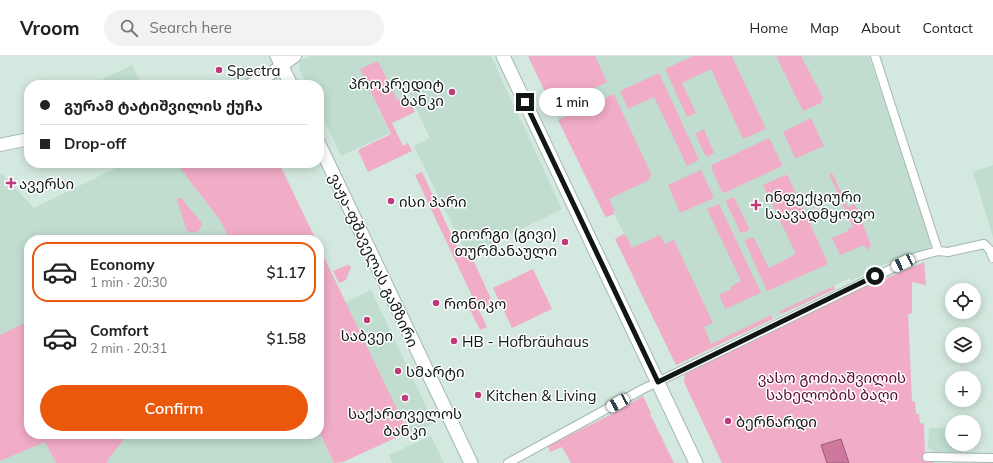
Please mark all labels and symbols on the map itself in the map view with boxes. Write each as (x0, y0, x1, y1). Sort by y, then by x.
place label: Spectra (227, 61, 281, 80)
marker: Spectra (214, 65, 224, 75)
place label: პროკრედიტ ბანკი (349, 74, 444, 110)
marker: პროკრედიტ ბანკი (447, 87, 457, 97)
callout: 1 min (539, 88, 605, 116)
route end (516, 93, 534, 111)
street label: ვაჟა-ფშაველას გამზირი (325, 170, 423, 350)
place label: ავერსი (19, 174, 74, 193)
marker: ავერსი (6, 178, 16, 188)
place label: ინფექციური საავადმყოფო (765, 187, 875, 223)
place label: ისი პარი (399, 192, 467, 211)
marker: ისი პარი (386, 196, 396, 206)
marker: ინფექციური საავადმყოფო (750, 199, 762, 211)
place label: გიორგი (გივი) თურმანაული (451, 224, 557, 260)
marker: გიორგი (გივი) თურმანაული (560, 237, 570, 247)
car (890, 252, 916, 274)
route start (866, 267, 884, 285)
place label: რონიკო (444, 294, 506, 313)
marker: რონიკო (431, 298, 441, 308)
marker: საბვეი (362, 315, 372, 325)
place label: საბვეი (341, 326, 393, 345)
place label: HB - Hofbräuhaus (462, 332, 589, 351)
marker: HB - Hofbräuhaus (449, 336, 459, 346)
place label: სმარტი (406, 362, 465, 381)
marker: სმარტი (393, 366, 403, 376)
park label: ვასო გოძიაშვილის სახელობის ბაღი (758, 368, 906, 404)
place label: Kitchen & Living (486, 386, 596, 405)
marker: Kitchen & Living (473, 390, 483, 400)
car (605, 392, 631, 414)
marker: საქართველოს ბანკი (400, 393, 410, 403)
place label: საქართველოს ბანკი (348, 404, 462, 440)
place label: ბერნარდი (736, 412, 817, 431)
marker: ბერნარდი (723, 416, 733, 426)

